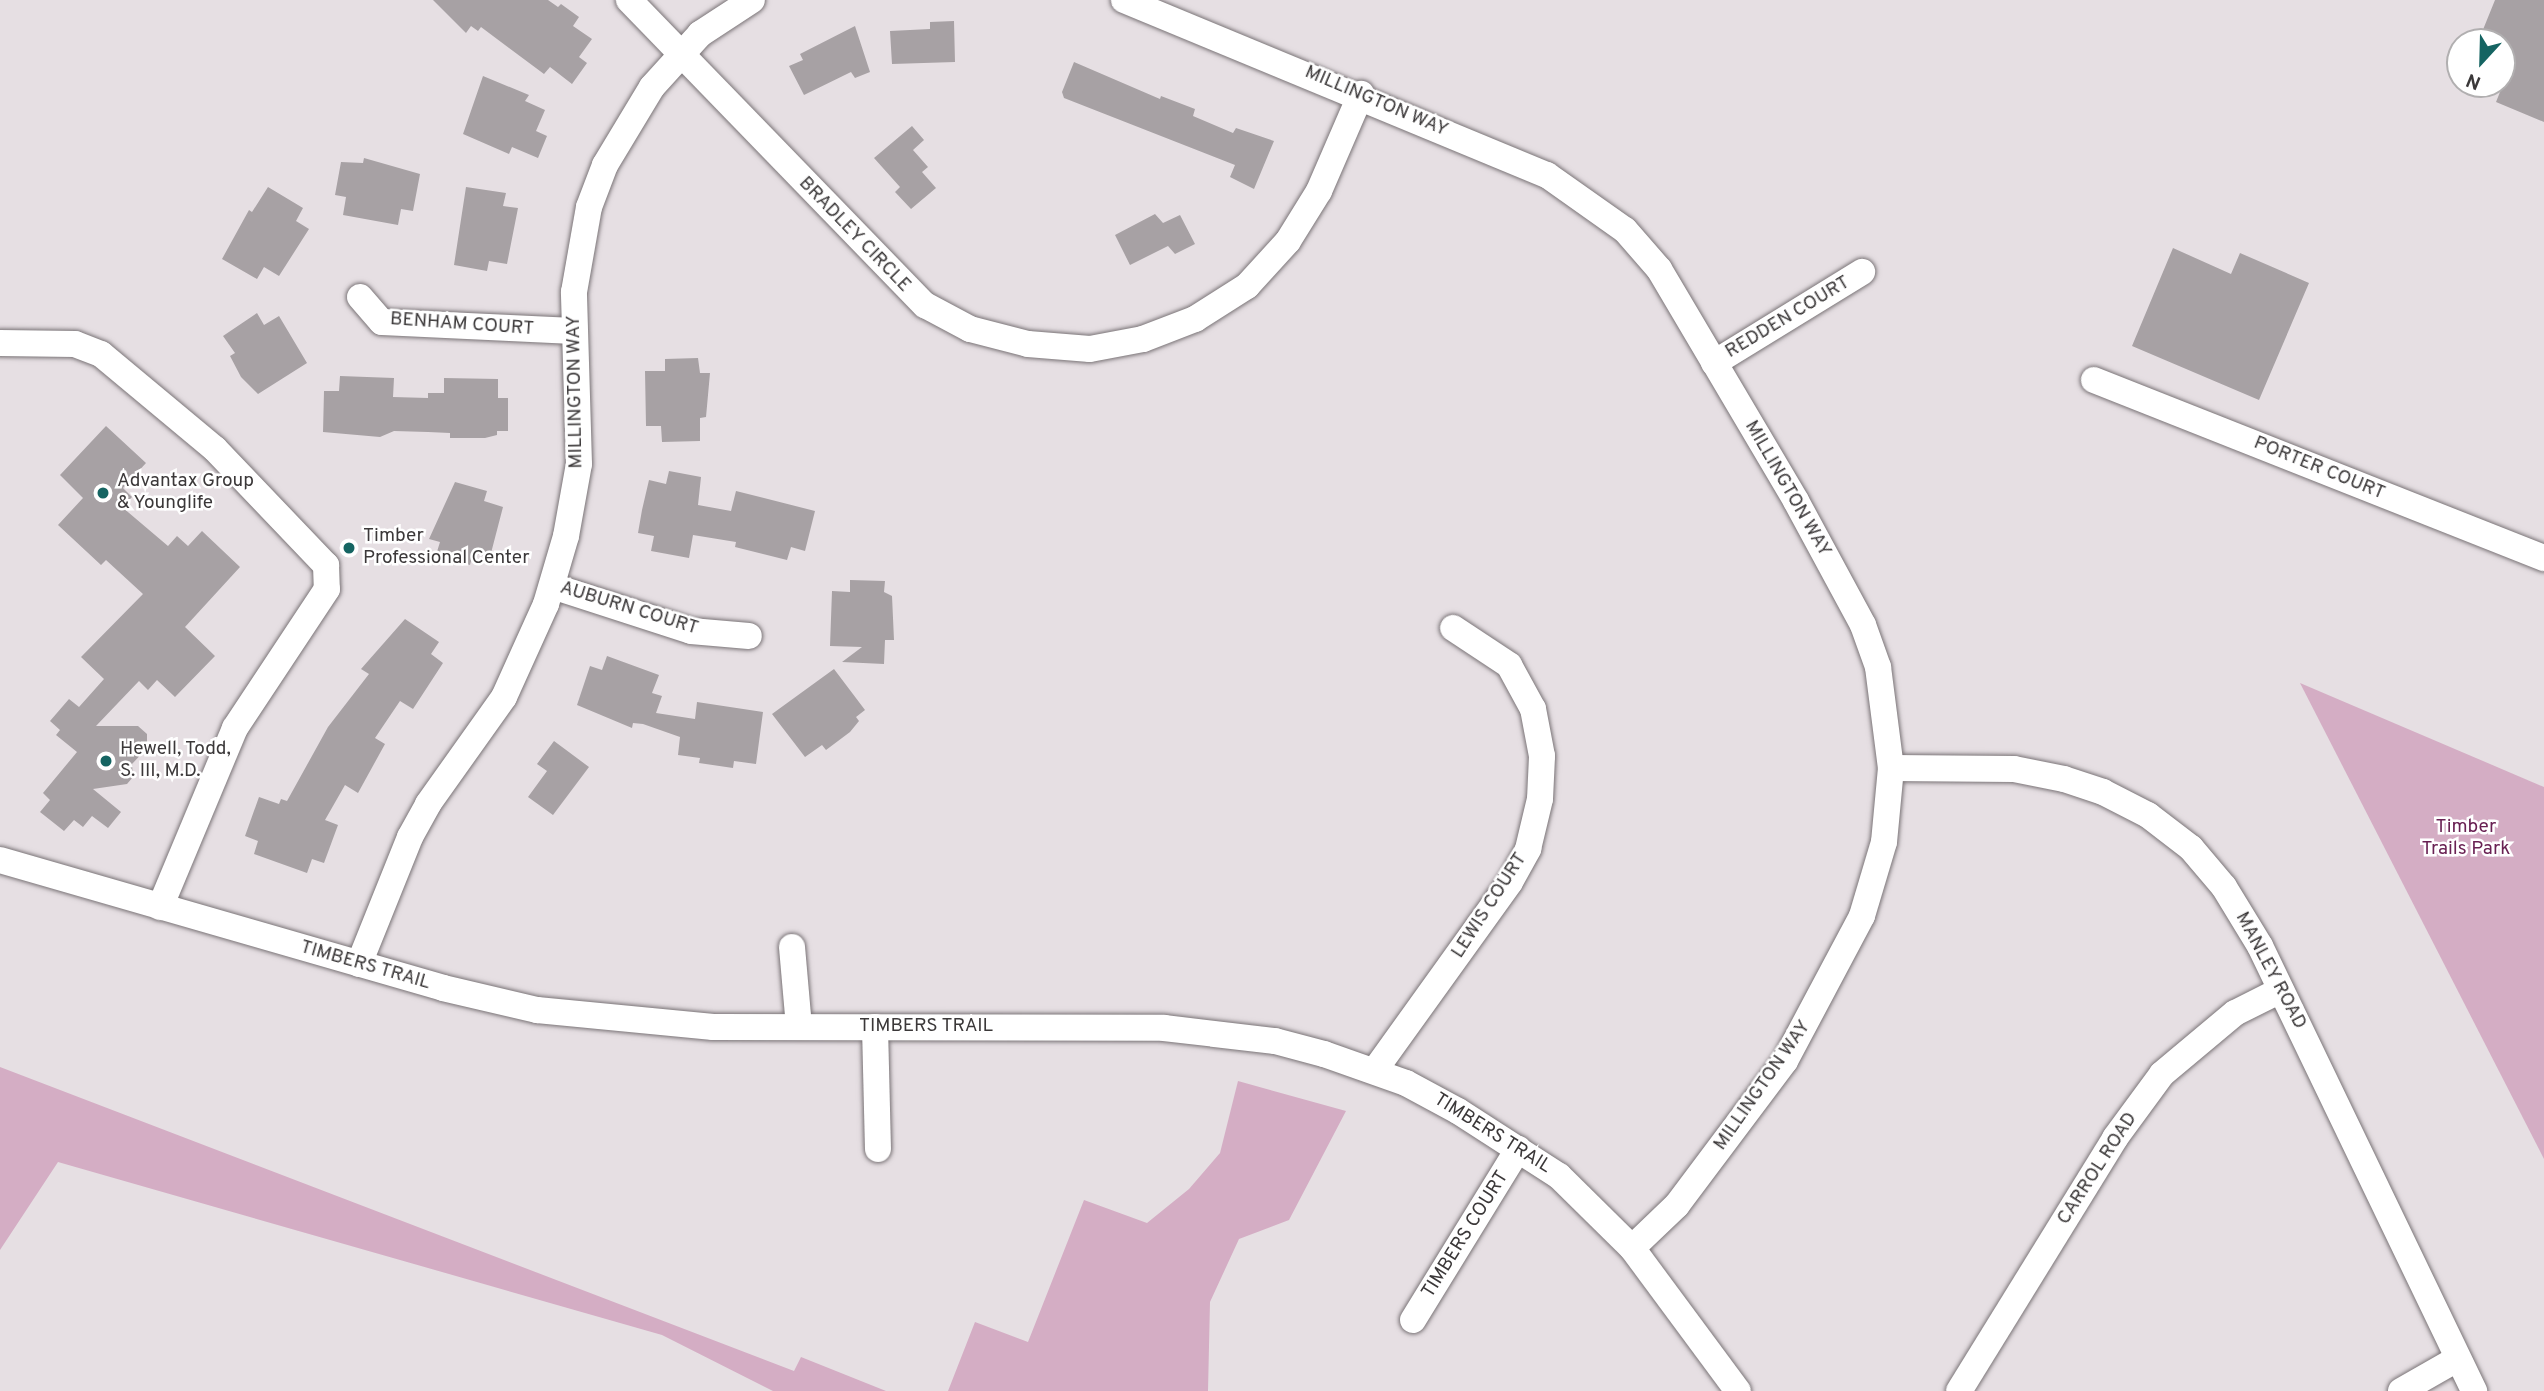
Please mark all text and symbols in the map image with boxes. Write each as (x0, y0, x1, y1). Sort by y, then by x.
north arrow (2446, 28, 2516, 98)
street label: MILLINGTON WAY (1301, 61, 1451, 143)
text: N (2463, 67, 2485, 94)
street label: BRADLEY CIRCLE (793, 172, 915, 298)
street label: REDDEN COURT (1722, 272, 1854, 364)
street label: BENHAM COURT (389, 309, 535, 341)
street label: MILLINGTON WAY (563, 315, 589, 469)
street label: MILLINGTON WAY (1739, 417, 1835, 561)
street label: PORTER COURT (2250, 432, 2388, 506)
place label: Advantax Group & Younglife (117, 471, 254, 515)
marker: Advantax Group & Younglife (95, 485, 111, 501)
place label: Timber Professional Center (363, 526, 530, 570)
marker: Timber Professional Center (341, 540, 357, 556)
street label: AUBURN COURT (557, 577, 701, 641)
place label: Hewell, Todd, S. III, M.D. (120, 739, 232, 783)
marker: Hewell, Todd, S. III, M.D. (98, 753, 114, 769)
park label: Timber Trails Park (2422, 817, 2510, 861)
street label: LEWIS COURT (1447, 849, 1533, 963)
street label: MANLEY ROAD (2229, 908, 2311, 1034)
street label: TIMBERS TRAIL (297, 936, 433, 996)
street label: TIMBERS TRAIL (859, 1016, 993, 1038)
street label: MILLINGTON WAY (1710, 1017, 1816, 1155)
street label: TIMBERS TRAIL (1429, 1089, 1555, 1179)
street label: CARROL ROAD (2053, 1108, 2143, 1230)
street label: TIMBERS COURT (1418, 1167, 1514, 1303)

